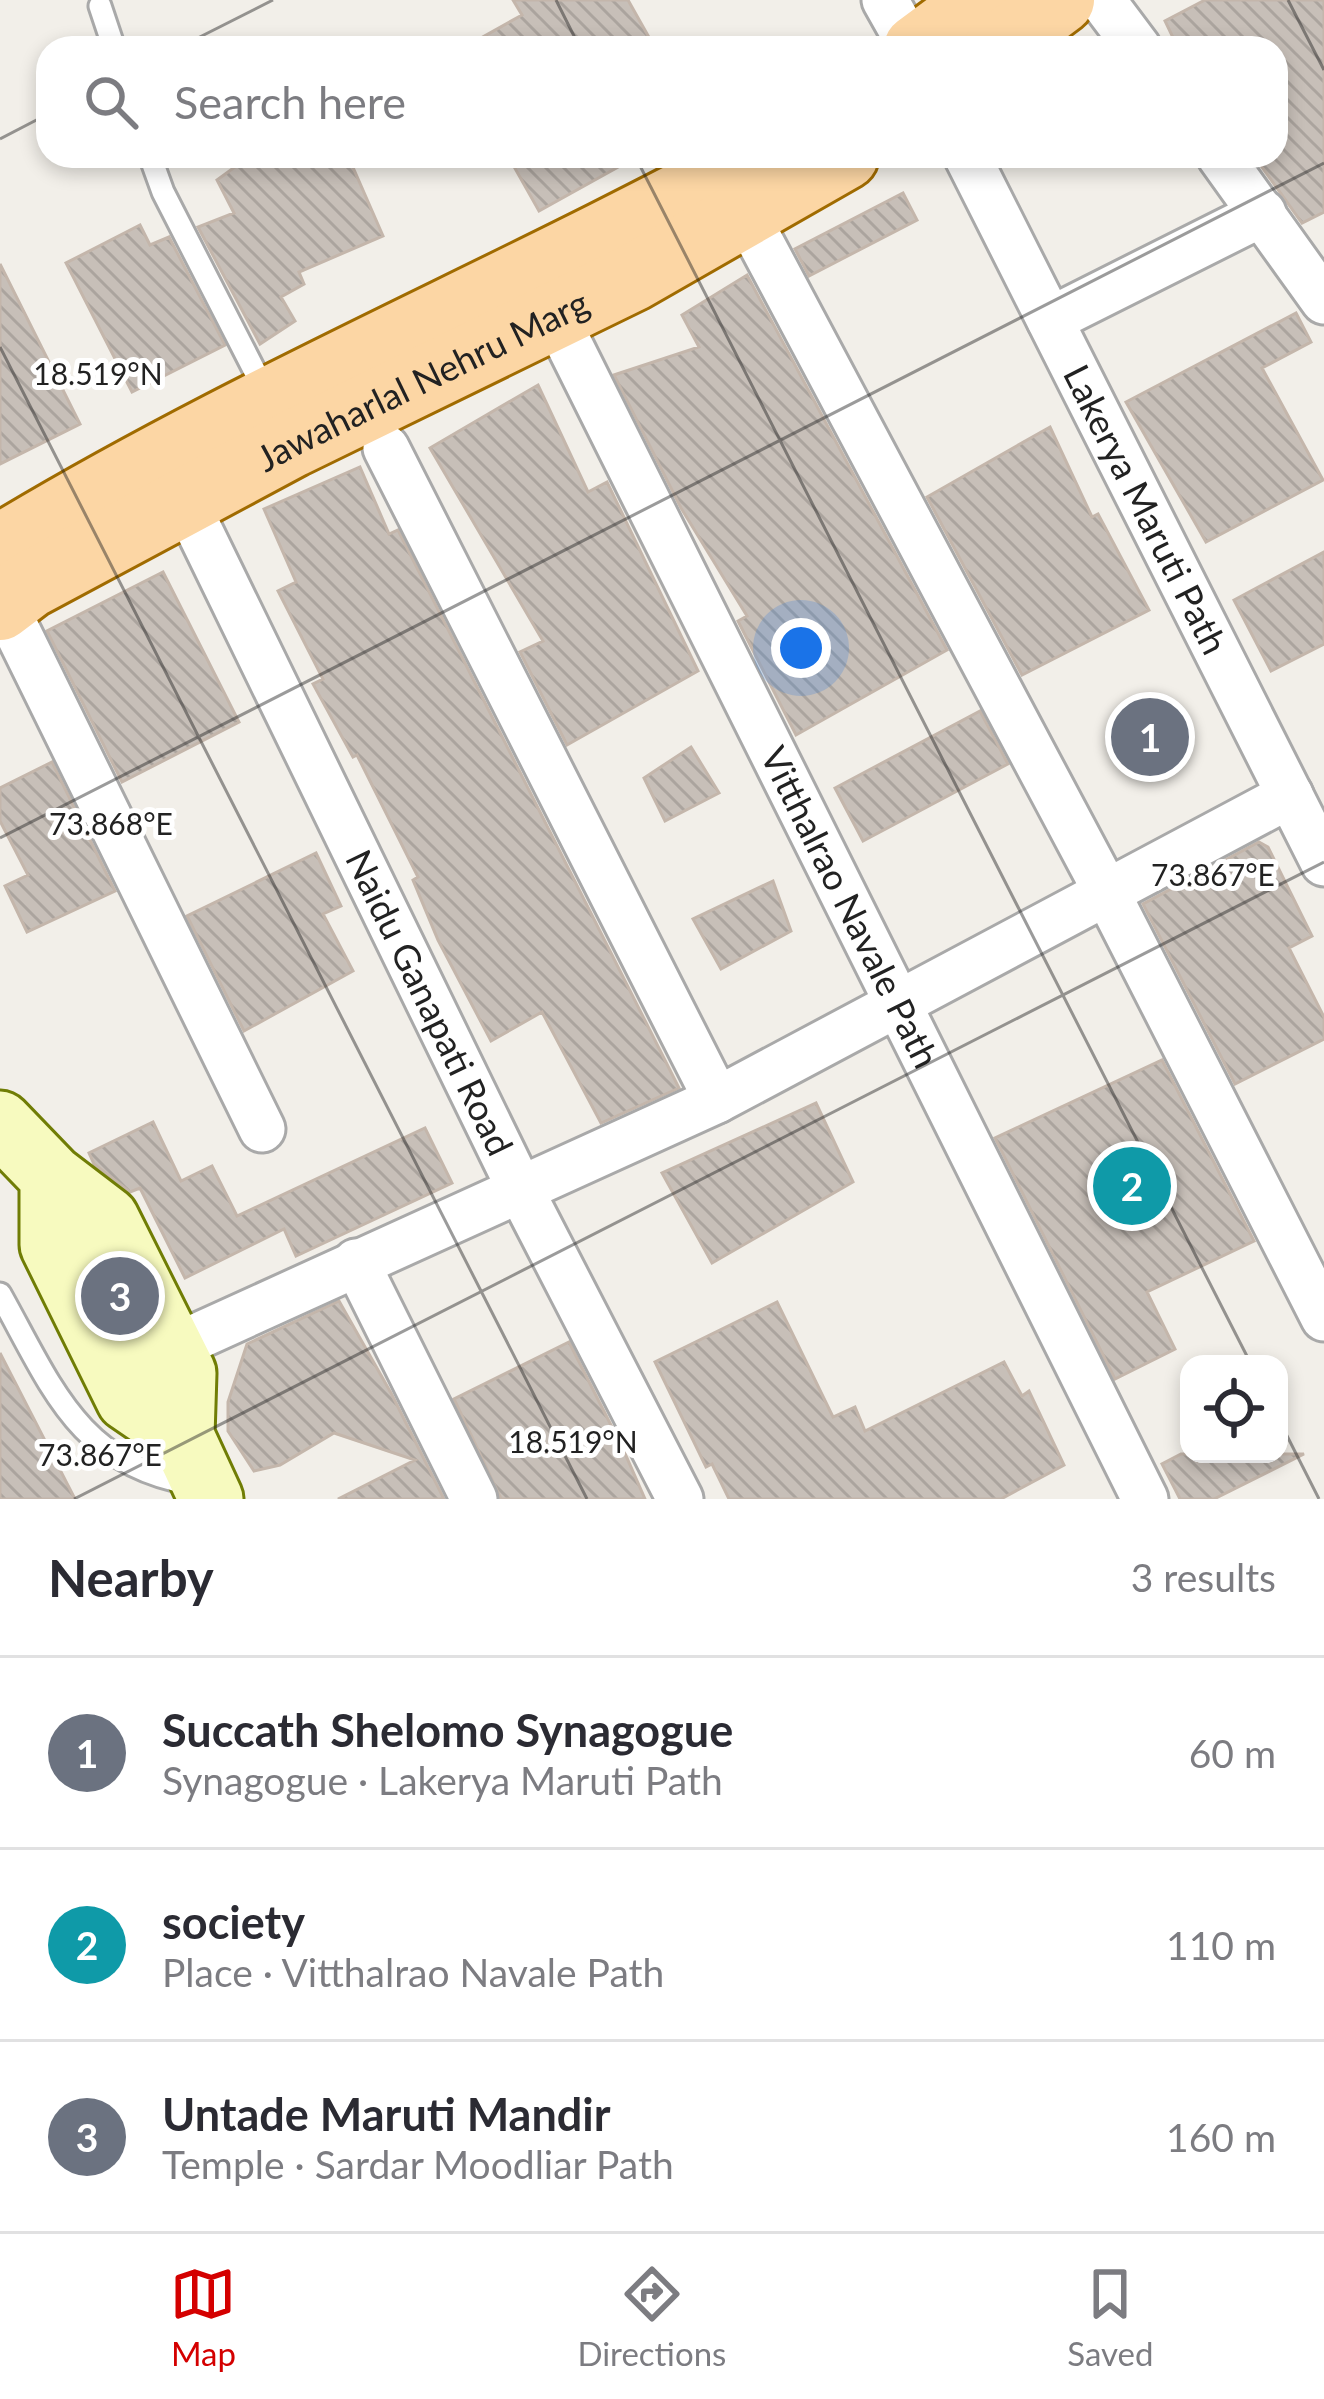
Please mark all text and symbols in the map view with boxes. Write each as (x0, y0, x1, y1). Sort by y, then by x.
search box (36, 36, 1288, 168)
icon: search (78, 69, 144, 135)
text: Search here (174, 75, 406, 129)
street label: Jawaharlal Nehru Marg (249, 280, 595, 480)
text: 18.519°N (33, 355, 163, 391)
street label: Lakerya Maruti Path (1055, 357, 1238, 661)
your location (771, 618, 831, 678)
pin: 1 (1111, 692, 1189, 782)
street label: Vitthalrao Navale Path (752, 739, 949, 1075)
text: 73.868°E (49, 805, 173, 841)
street label: Naidu Ganapati Road (337, 842, 523, 1162)
text: 73.867°E (1151, 856, 1275, 892)
pin: 2 (1093, 1141, 1171, 1231)
pin: 3 (81, 1251, 159, 1341)
map controls (1180, 1355, 1288, 1463)
button: locate (1180, 1355, 1288, 1463)
text: 18.519°N (508, 1423, 638, 1459)
text: 73.867°E (38, 1436, 162, 1472)
text: Nearby (48, 1547, 214, 1608)
text: 3 results (1131, 1554, 1276, 1600)
text: Succath Shelomo Synagogue (162, 1703, 733, 1757)
text: 1 (76, 1730, 98, 1776)
text: 60 m (1189, 1730, 1276, 1776)
text: Synagogue · Lakerya Maruti Path (162, 1757, 723, 1803)
text: society (162, 1895, 305, 1949)
text: 2 (76, 1922, 98, 1968)
text: 110 m (1166, 1922, 1276, 1968)
text: Place · Vitthalrao Navale Path (162, 1949, 664, 1995)
text: Untade Maruti Mandir (162, 2087, 611, 2141)
text: 3 (76, 2114, 98, 2160)
text: 160 m (1166, 2114, 1276, 2160)
text: Temple · Sardar Moodliar Path (162, 2141, 674, 2187)
tab: Map (170, 2261, 236, 2373)
tab: Directions (577, 2261, 726, 2373)
tab: Saved (1067, 2261, 1154, 2373)

